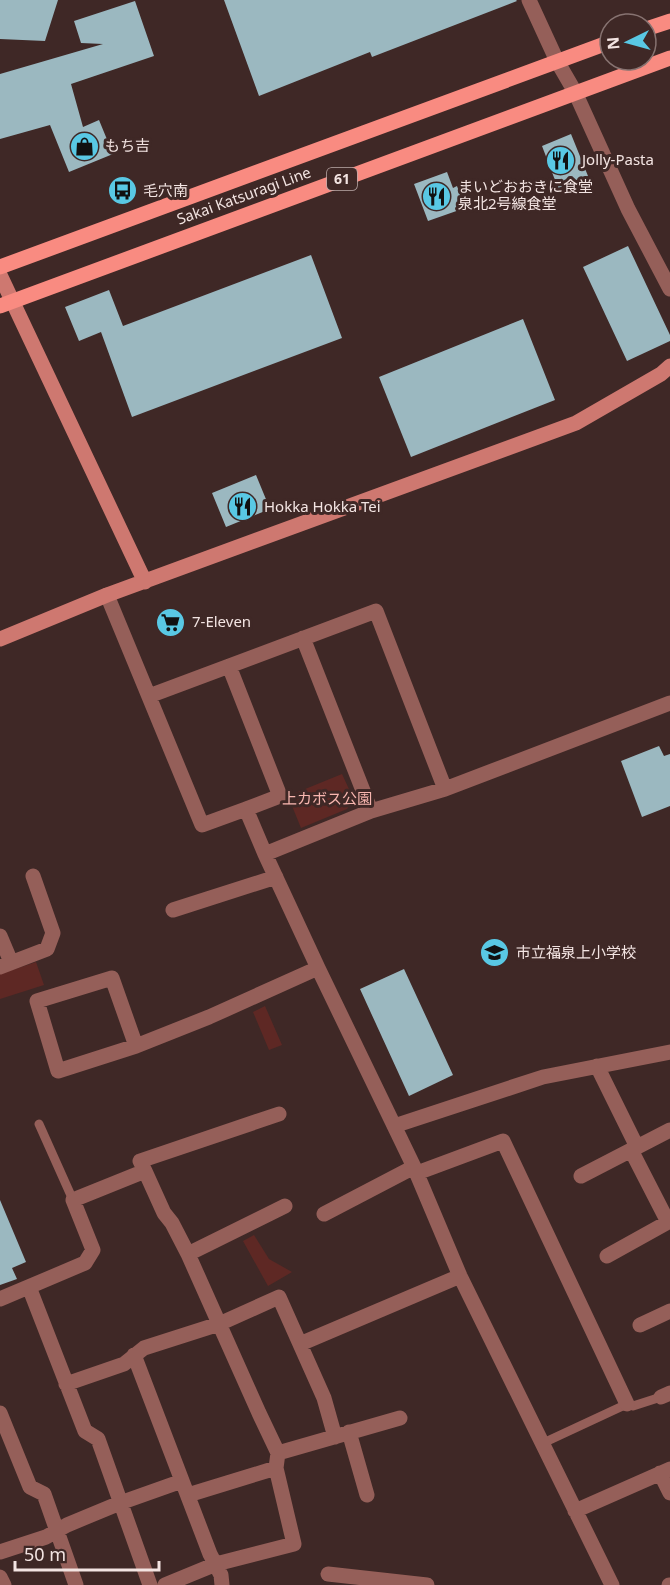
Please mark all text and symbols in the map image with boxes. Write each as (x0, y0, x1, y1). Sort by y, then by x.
north arrow (598, 12, 658, 72)
text: N (602, 36, 625, 51)
shop icon: もち吉 (68, 130, 100, 162)
place label: もち吉 (105, 135, 150, 155)
restaurant icon: Jolly-Pasta (545, 144, 577, 176)
place label: Jolly-Pasta (580, 149, 654, 169)
street label: Sakai Katsuragi Line (174, 162, 313, 229)
road number: 61 (327, 168, 357, 190)
bus stop icon: 毛穴南 (106, 175, 138, 207)
place label: まいどおおきに食堂 泉北2号線食堂 (458, 176, 593, 213)
place label: 毛穴南 (143, 180, 188, 200)
restaurant icon: まいどおおきに食堂 泉北2号線食堂 (421, 180, 453, 212)
restaurant icon: Hokka Hokka Tei (227, 491, 259, 523)
place label: Hokka Hokka Tei (264, 496, 381, 516)
supermarket icon: 7-Eleven (155, 606, 187, 638)
place label: 7-Eleven (192, 611, 251, 631)
park label: 上カボス公園 (282, 788, 372, 808)
school or university icon: 市立福泉上小学校 (479, 937, 511, 969)
place label: 市立福泉上小学校 (516, 942, 636, 962)
scale bar (15, 1534, 159, 1572)
text: 50 m (24, 1542, 66, 1566)

